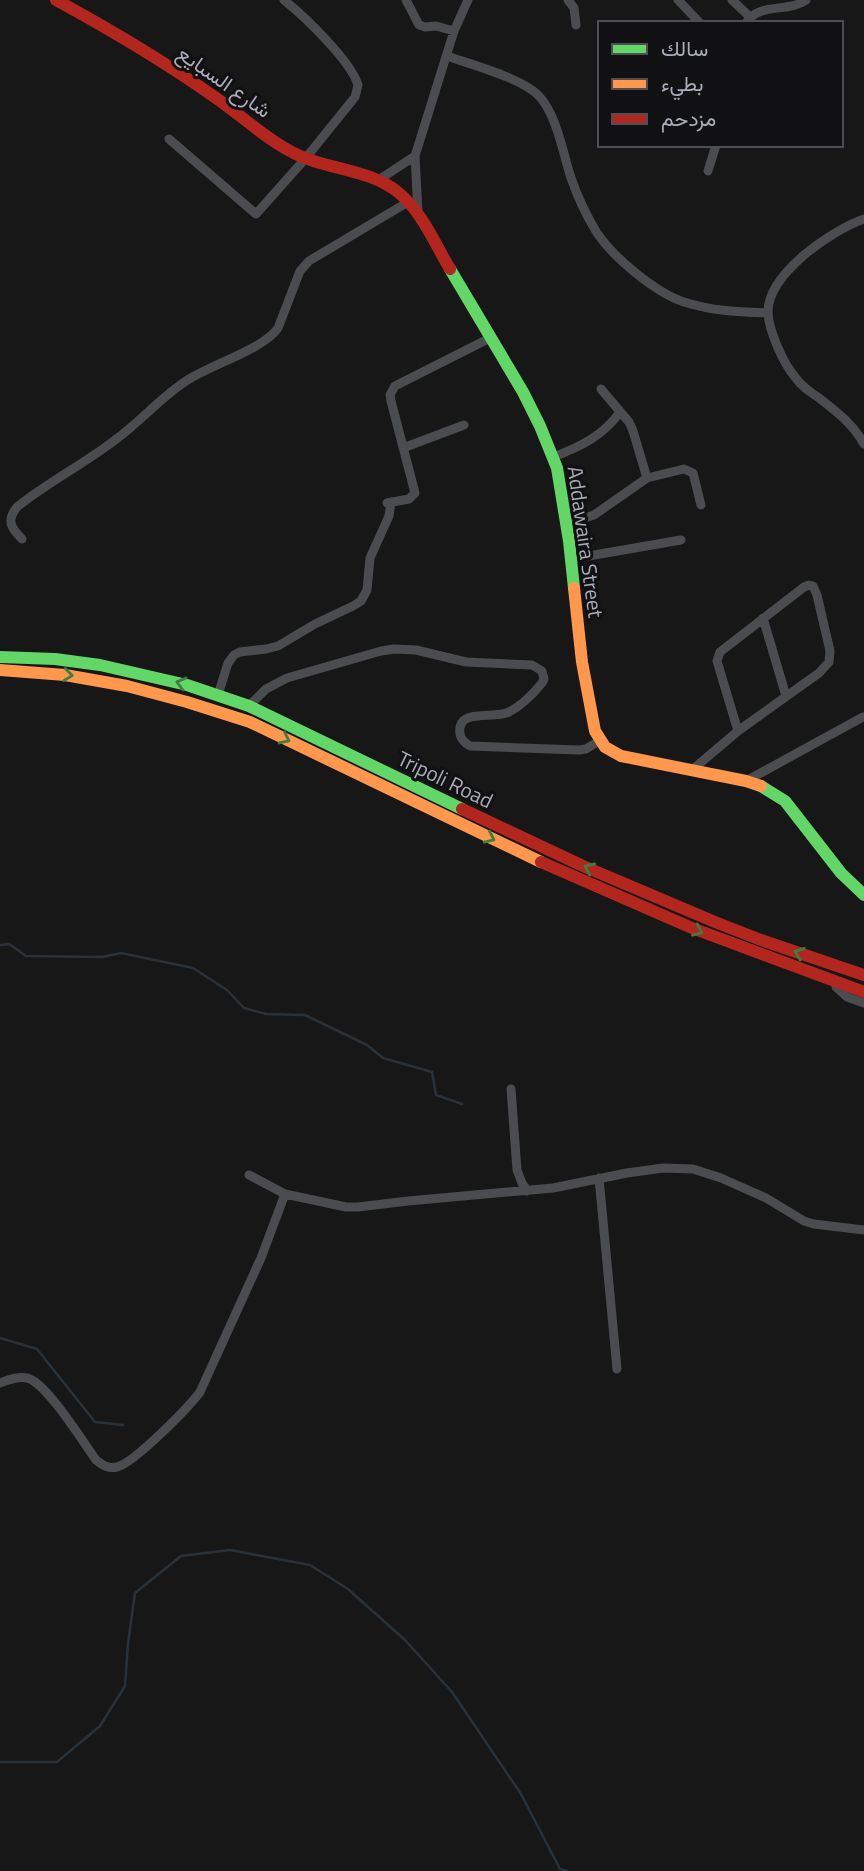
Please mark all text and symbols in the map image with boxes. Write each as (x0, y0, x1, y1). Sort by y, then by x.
legend (598, 21, 843, 147)
text: سالك (661, 32, 708, 64)
street label: شارع السبايع (171, 37, 278, 125)
text: بطيء (661, 67, 704, 101)
text: مزدحم (661, 102, 716, 134)
street label: Addawaira Street (560, 464, 613, 620)
one-way arrow (63, 667, 74, 682)
one-way arrow (175, 677, 187, 692)
one-way arrow (278, 730, 290, 744)
street label: Tripoli Road (392, 742, 499, 816)
one-way arrow (483, 829, 495, 843)
one-way arrow (583, 862, 596, 876)
one-way arrow (691, 922, 703, 936)
one-way arrow (794, 947, 806, 961)

